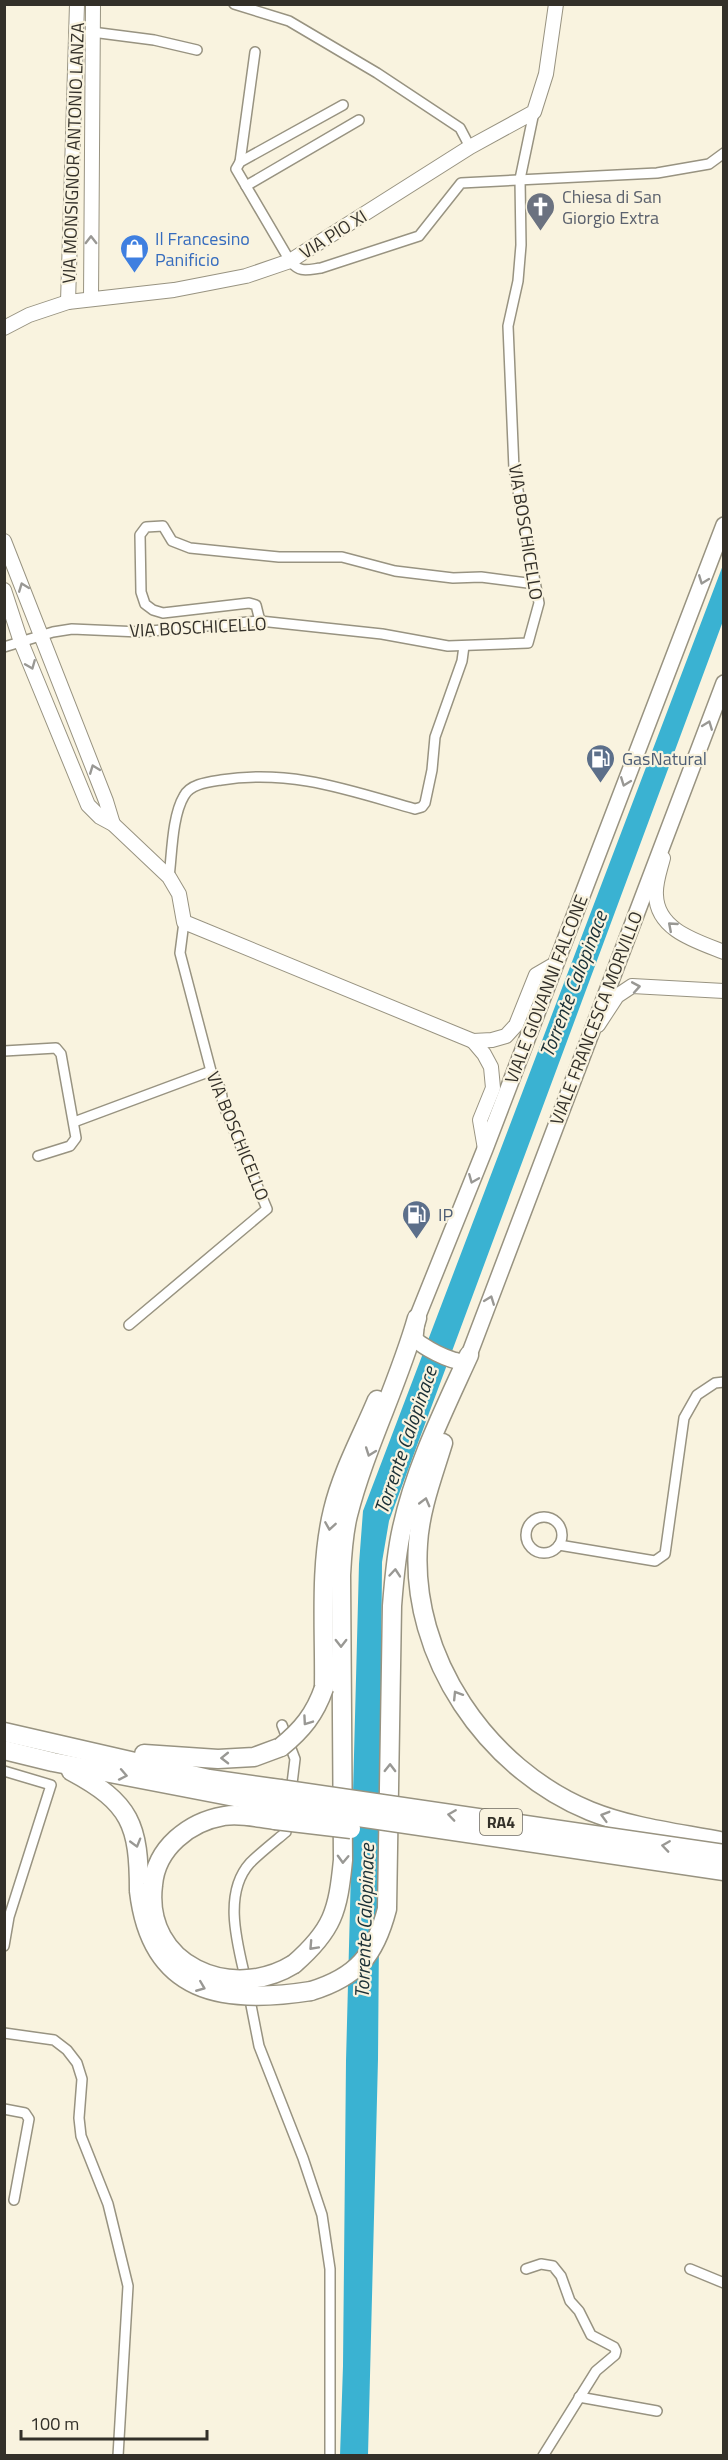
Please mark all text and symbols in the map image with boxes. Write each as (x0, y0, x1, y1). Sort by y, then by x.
street label: VIA MONSIGNOR ANTONIO LANZA (55, 22, 91, 284)
place label: Chiesa di San Giorgio Extra (562, 183, 662, 231)
church icon: Chiesa di San Giorgio Extra (525, 190, 557, 232)
street label: VIA PIO XI (294, 203, 372, 265)
place label: Il Francesino Panificio (155, 225, 250, 273)
shop icon: Il Francesino Panificio (118, 232, 150, 274)
one-way arrow (85, 236, 97, 245)
street label: VIA BOSCHICELLO (502, 462, 550, 602)
one-way arrow (698, 574, 710, 585)
one-way arrow (17, 582, 30, 593)
street label: VIA BOSCHICELLO (129, 610, 267, 644)
one-way arrow (24, 658, 36, 669)
one-way arrow (700, 720, 713, 731)
fuel station icon: GasNatural (585, 742, 617, 784)
place label: GasNatural (622, 745, 707, 772)
one-way arrow (88, 764, 101, 775)
one-way arrow (620, 776, 633, 786)
street label: VIALE GIOVANNI FALCONE (498, 891, 595, 1087)
water label: Torrente Calopinace (531, 905, 616, 1062)
street label: VIALE FRANCESCA MORVILLO (543, 907, 649, 1129)
one-way arrow (668, 922, 679, 933)
one-way arrow (631, 981, 641, 994)
street label: VIA BOSCHICELLO (200, 1067, 276, 1205)
one-way arrow (468, 1173, 480, 1184)
fuel station icon: IP (401, 1198, 433, 1240)
place label: IP (438, 1201, 453, 1228)
one-way arrow (483, 1295, 495, 1306)
water label: Torrente Calopinace (365, 1360, 445, 1518)
one-way arrow (364, 1446, 377, 1457)
one-way arrow (418, 1498, 430, 1508)
one-way arrow (325, 1521, 337, 1530)
one-way arrow (388, 1569, 401, 1578)
one-way arrow (335, 1638, 347, 1647)
one-way arrow (454, 1691, 465, 1702)
one-way arrow (303, 1715, 314, 1726)
one-way arrow (220, 1752, 229, 1765)
one-way arrow (384, 1764, 396, 1773)
one-way arrow (118, 1768, 128, 1781)
road number: RA4 (480, 1809, 522, 1835)
one-way arrow (447, 1810, 456, 1822)
one-way arrow (600, 1810, 610, 1823)
one-way arrow (129, 1837, 141, 1848)
one-way arrow (661, 1840, 670, 1852)
water label: Torrente Calopinace (346, 1841, 382, 1999)
one-way arrow (337, 1854, 349, 1863)
one-way arrow (310, 1939, 321, 1950)
one-way arrow (195, 1980, 206, 1992)
scale bar (21, 2403, 207, 2441)
text: 100 m (30, 2410, 79, 2437)

